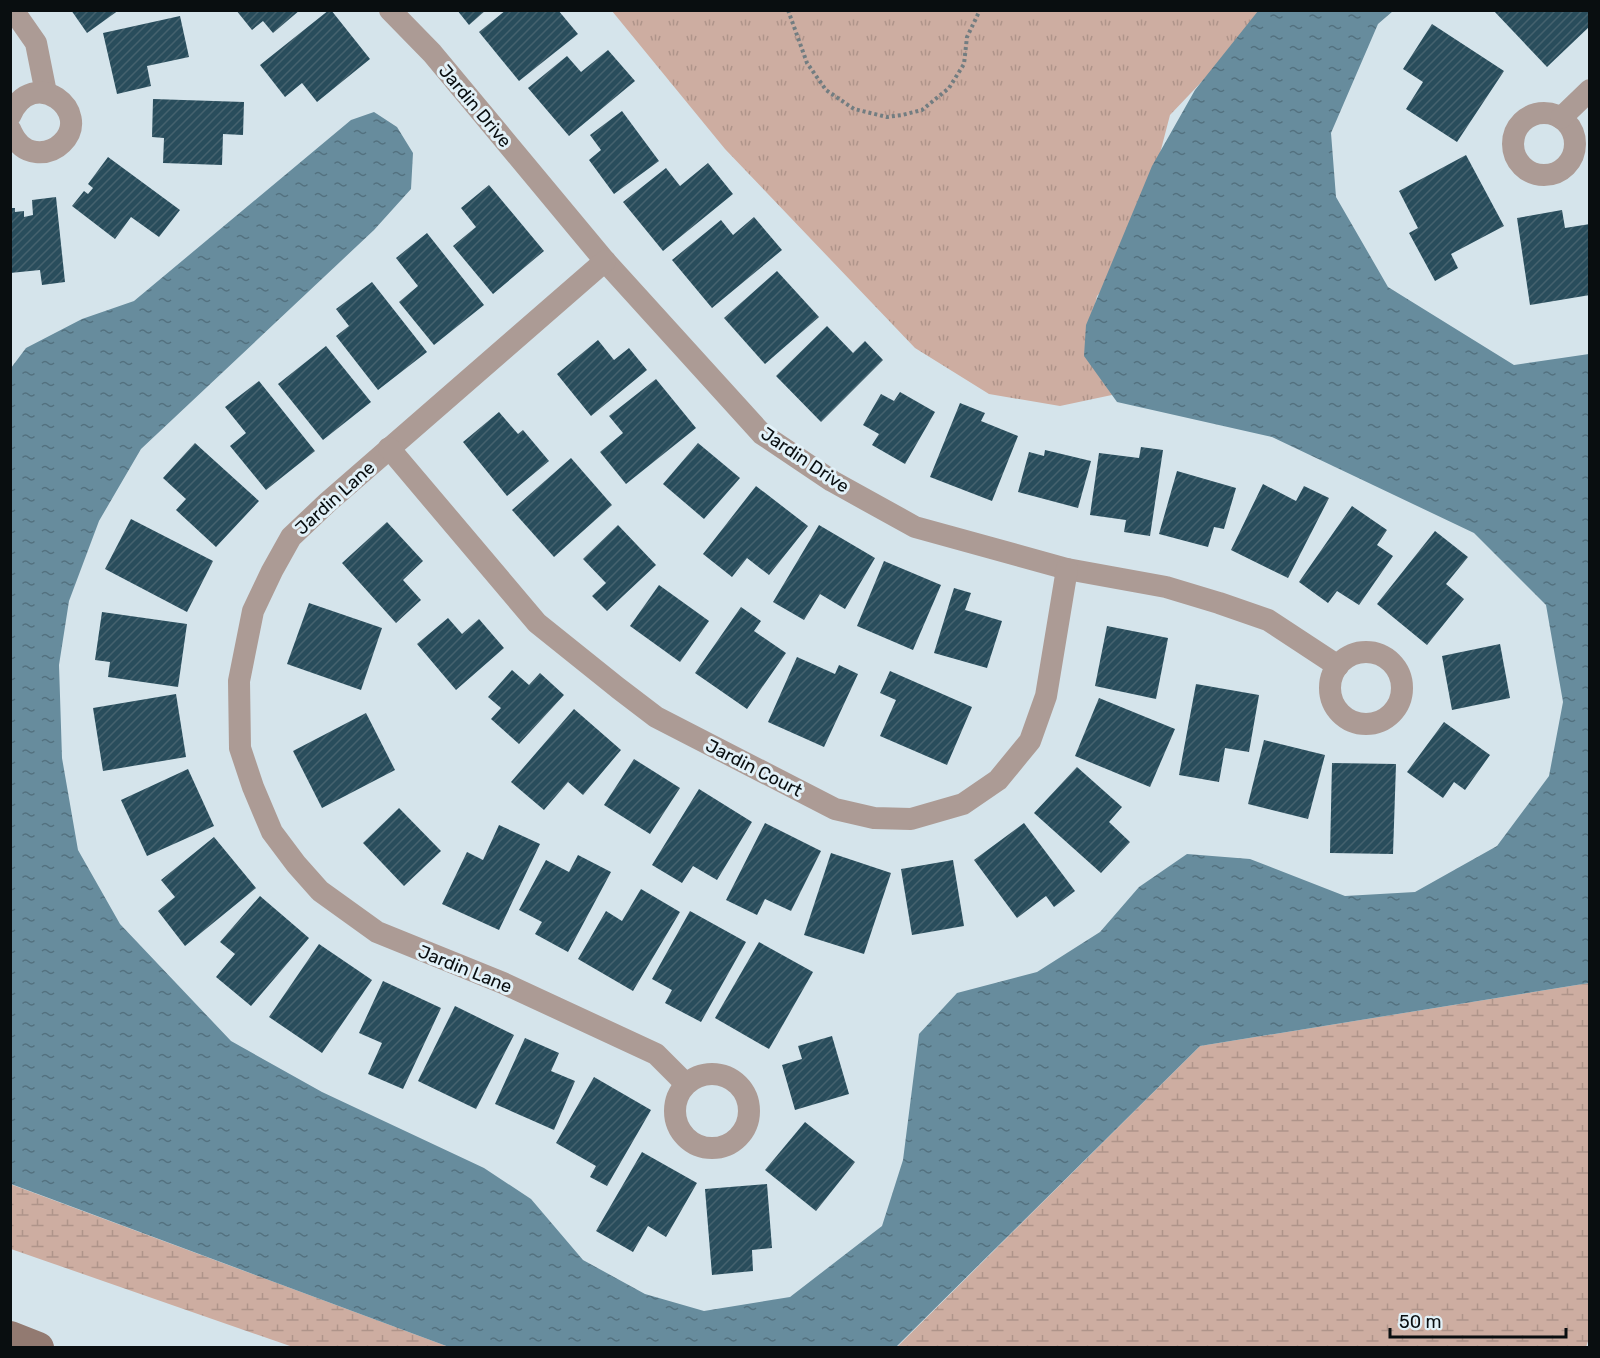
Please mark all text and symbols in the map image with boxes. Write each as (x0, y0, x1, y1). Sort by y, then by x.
street label: Jardin Drive (434, 60, 516, 152)
street label: Jardin Drive (757, 422, 853, 498)
street label: Jardin Lane (291, 457, 379, 539)
street label: Jardin Court (702, 734, 806, 802)
street label: Jardin Lane (415, 940, 515, 998)
scale bar (1390, 1301, 1566, 1339)
text: 50 m (1399, 1311, 1442, 1333)

